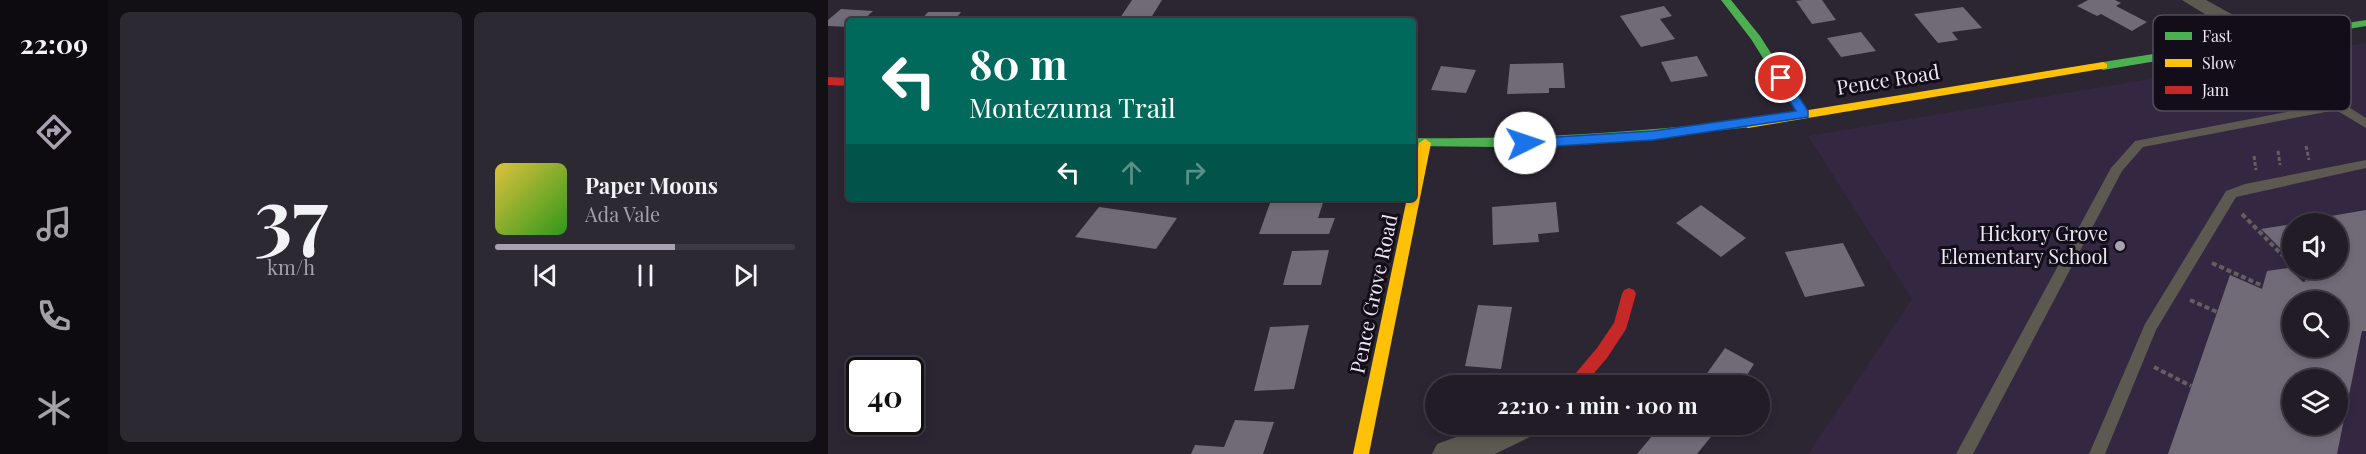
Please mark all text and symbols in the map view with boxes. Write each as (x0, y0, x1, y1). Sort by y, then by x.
legend (2153, 15, 2351, 111)
text: 22:09 (20, 25, 88, 61)
text: Fast (2202, 25, 2232, 46)
text: 80 m (969, 35, 1067, 91)
icon: left (870, 42, 948, 120)
pin (1755, 52, 1806, 103)
text: Slow (2202, 52, 2237, 73)
street label: Pence Road (1834, 57, 1942, 100)
icon: arrive (1764, 61, 1797, 94)
text: Jam (2201, 79, 2229, 100)
text: Montezuma Trail (969, 89, 1176, 125)
icon: directions (33, 111, 75, 153)
position arrow (1493, 111, 1557, 175)
icon: left (1052, 156, 1085, 189)
icon: ahead (1115, 156, 1148, 189)
icon: right (1178, 156, 1211, 189)
text: 37 (254, 162, 328, 266)
text: Paper Moons (585, 170, 718, 200)
text: Ada Vale (585, 200, 660, 227)
icon: music (33, 203, 75, 245)
street label: Pence Grove Road (1342, 211, 1403, 376)
map controls (2282, 213, 2348, 435)
button: sound (2282, 213, 2348, 279)
place label: Hickory Grove Elementary School (1940, 219, 2108, 269)
marker: Hickory Grove Elementary School (2113, 239, 2127, 253)
text: km/h (267, 253, 315, 280)
icon: previous (529, 259, 562, 292)
icon: pause (629, 259, 662, 292)
icon: next (729, 259, 762, 292)
button: search (2282, 291, 2348, 357)
icon: phone (33, 295, 75, 337)
speed limit sign: 40 (846, 357, 924, 435)
button: layers (2282, 369, 2348, 435)
icon: climate (33, 387, 75, 429)
text: 22:10 · 1 min · 100 m (1497, 390, 1698, 420)

